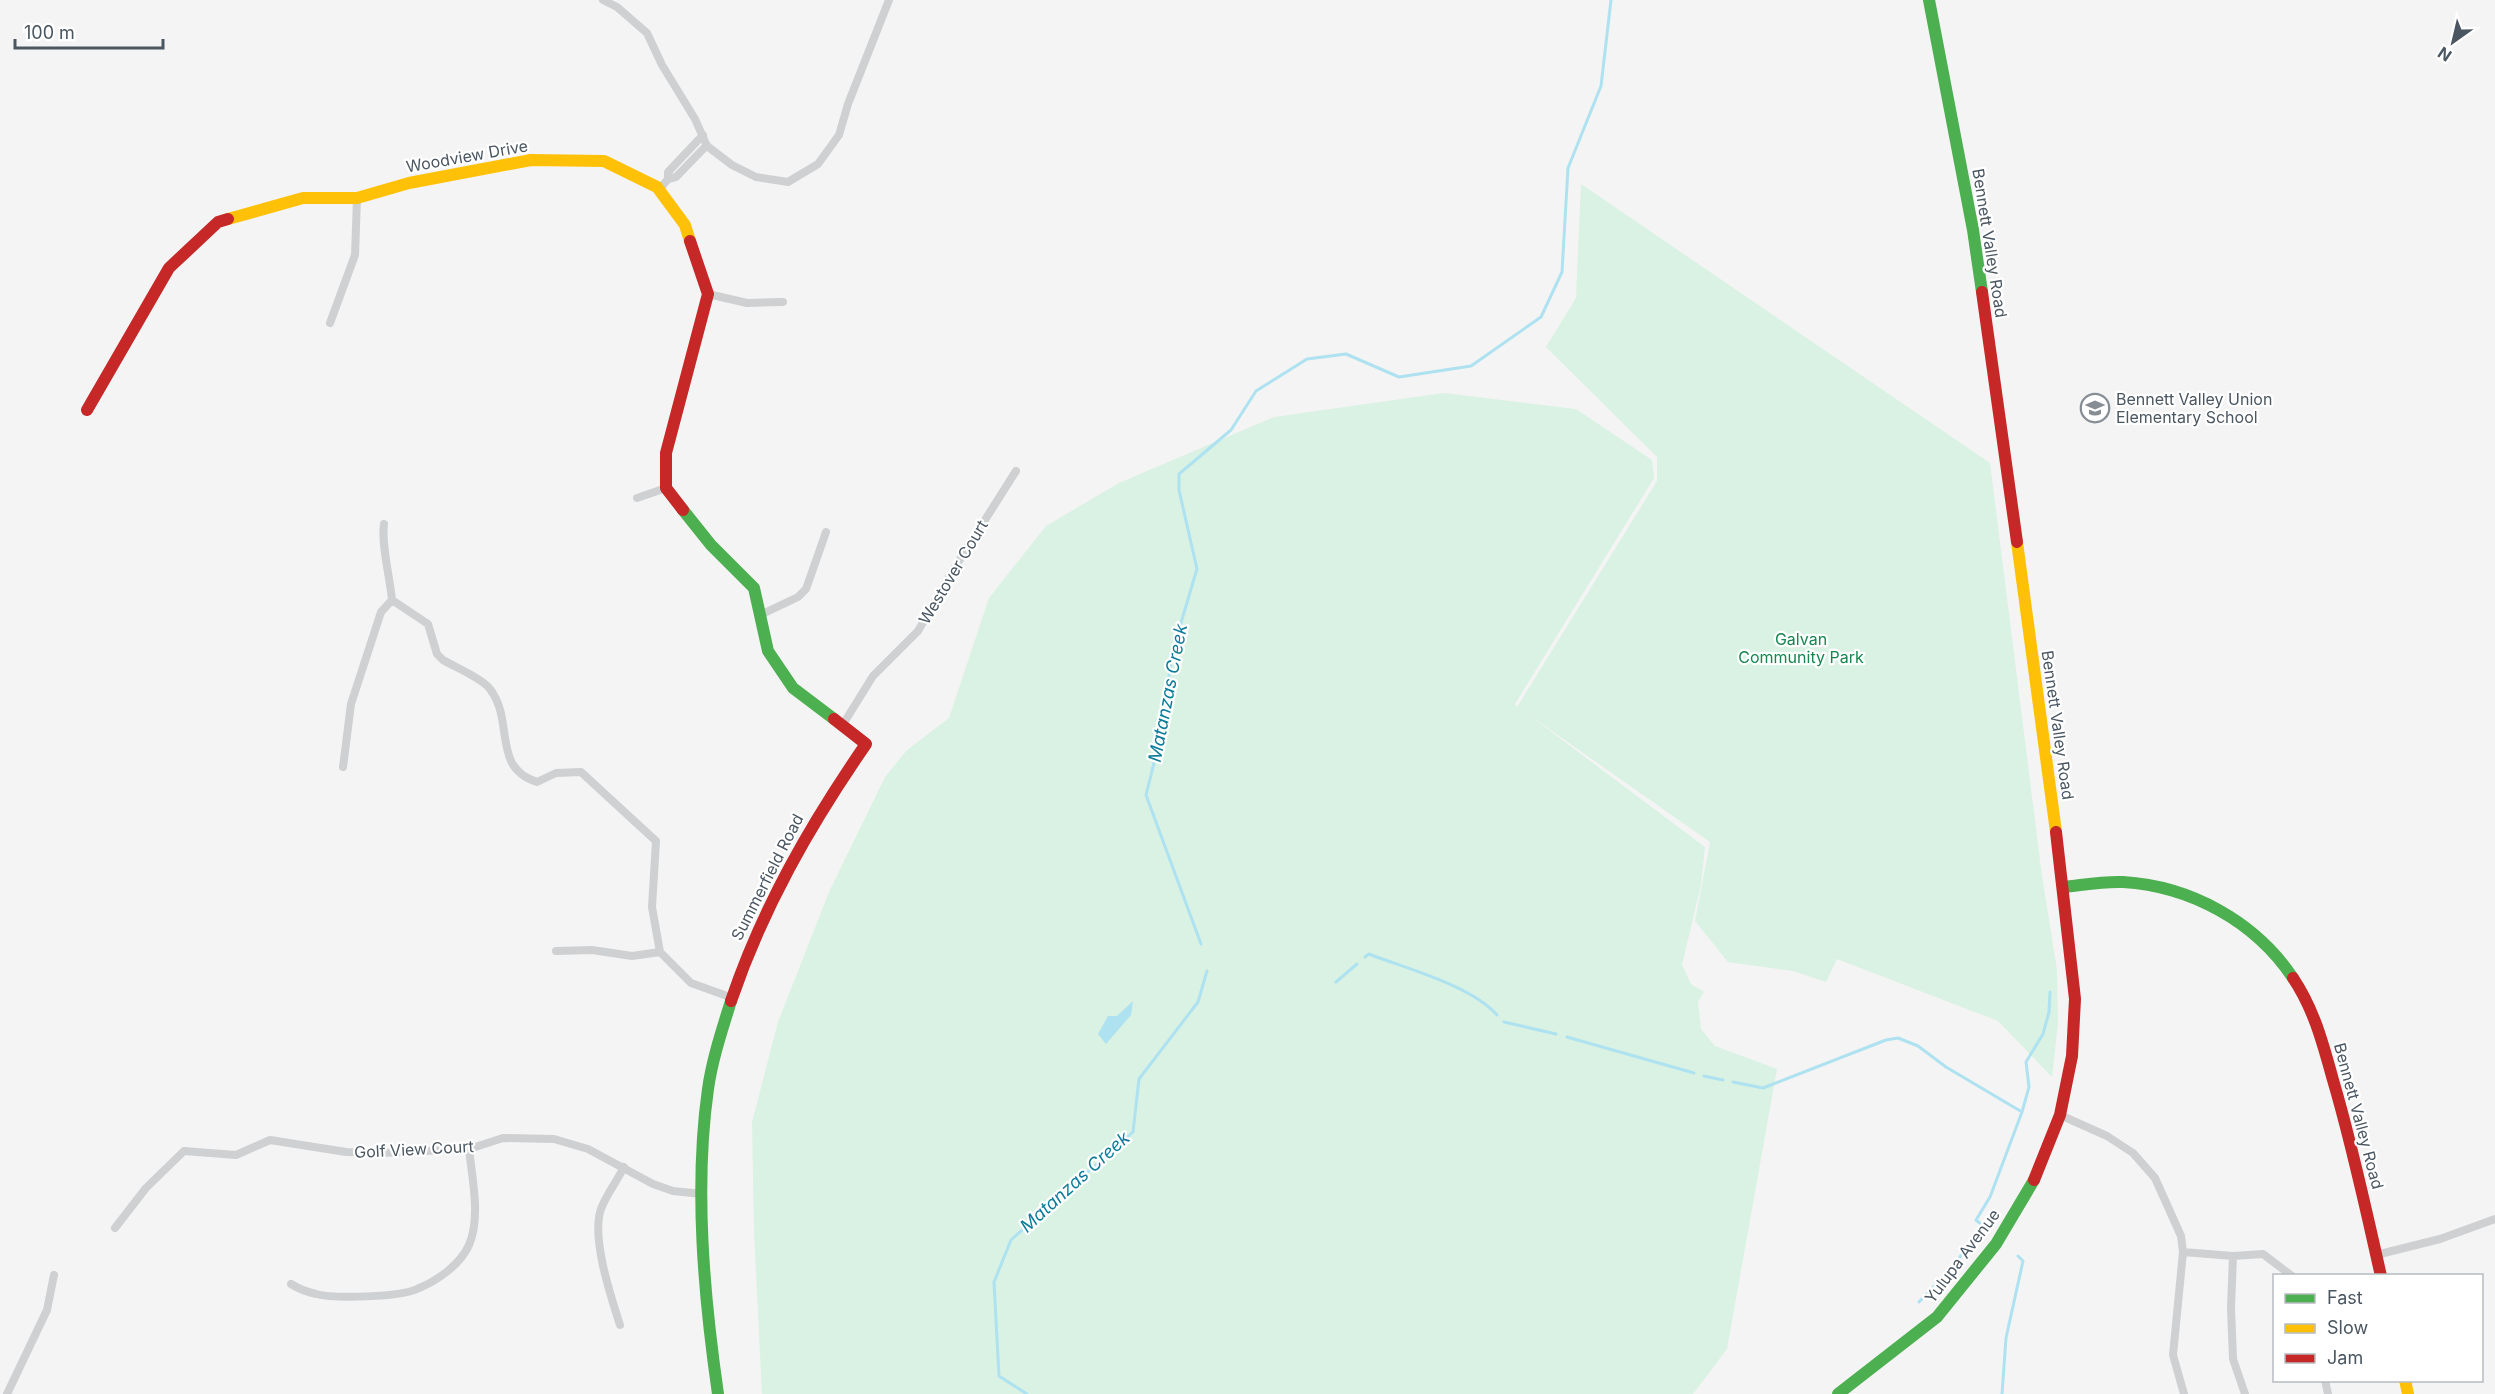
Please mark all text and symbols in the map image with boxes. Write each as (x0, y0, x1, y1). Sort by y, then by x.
scale bar (15, 12, 164, 50)
north arrow (2423, 12, 2483, 72)
text: 100 m (24, 22, 75, 43)
text: N (2434, 43, 2455, 66)
street label: Woodview Drive (405, 135, 529, 177)
street label: Bennett Valley Road (1968, 167, 2012, 319)
place label: Bennett Valley Union Elementary School (2116, 389, 2272, 427)
school or university icon: Bennett Valley Union Elementary School (2079, 392, 2111, 424)
street label: Westover Court (914, 516, 992, 628)
water label: Matanzas Creek (1144, 621, 1191, 764)
park label: Galvan Community Park (1738, 629, 1864, 667)
street label: Bennett Valley Road (2038, 649, 2078, 801)
street label: Summerfield Road (726, 810, 808, 944)
street label: Bennett Valley Road (2330, 1041, 2388, 1191)
water label: Matanzas Creek (1016, 1126, 1135, 1236)
street label: Golf View Court (354, 1136, 474, 1162)
street label: Yulupa Avenue (1920, 1205, 2004, 1307)
legend (2273, 1274, 2483, 1382)
text: Fast (2327, 1287, 2363, 1308)
text: Slow (2327, 1317, 2368, 1338)
text: Jam (2327, 1347, 2363, 1368)

